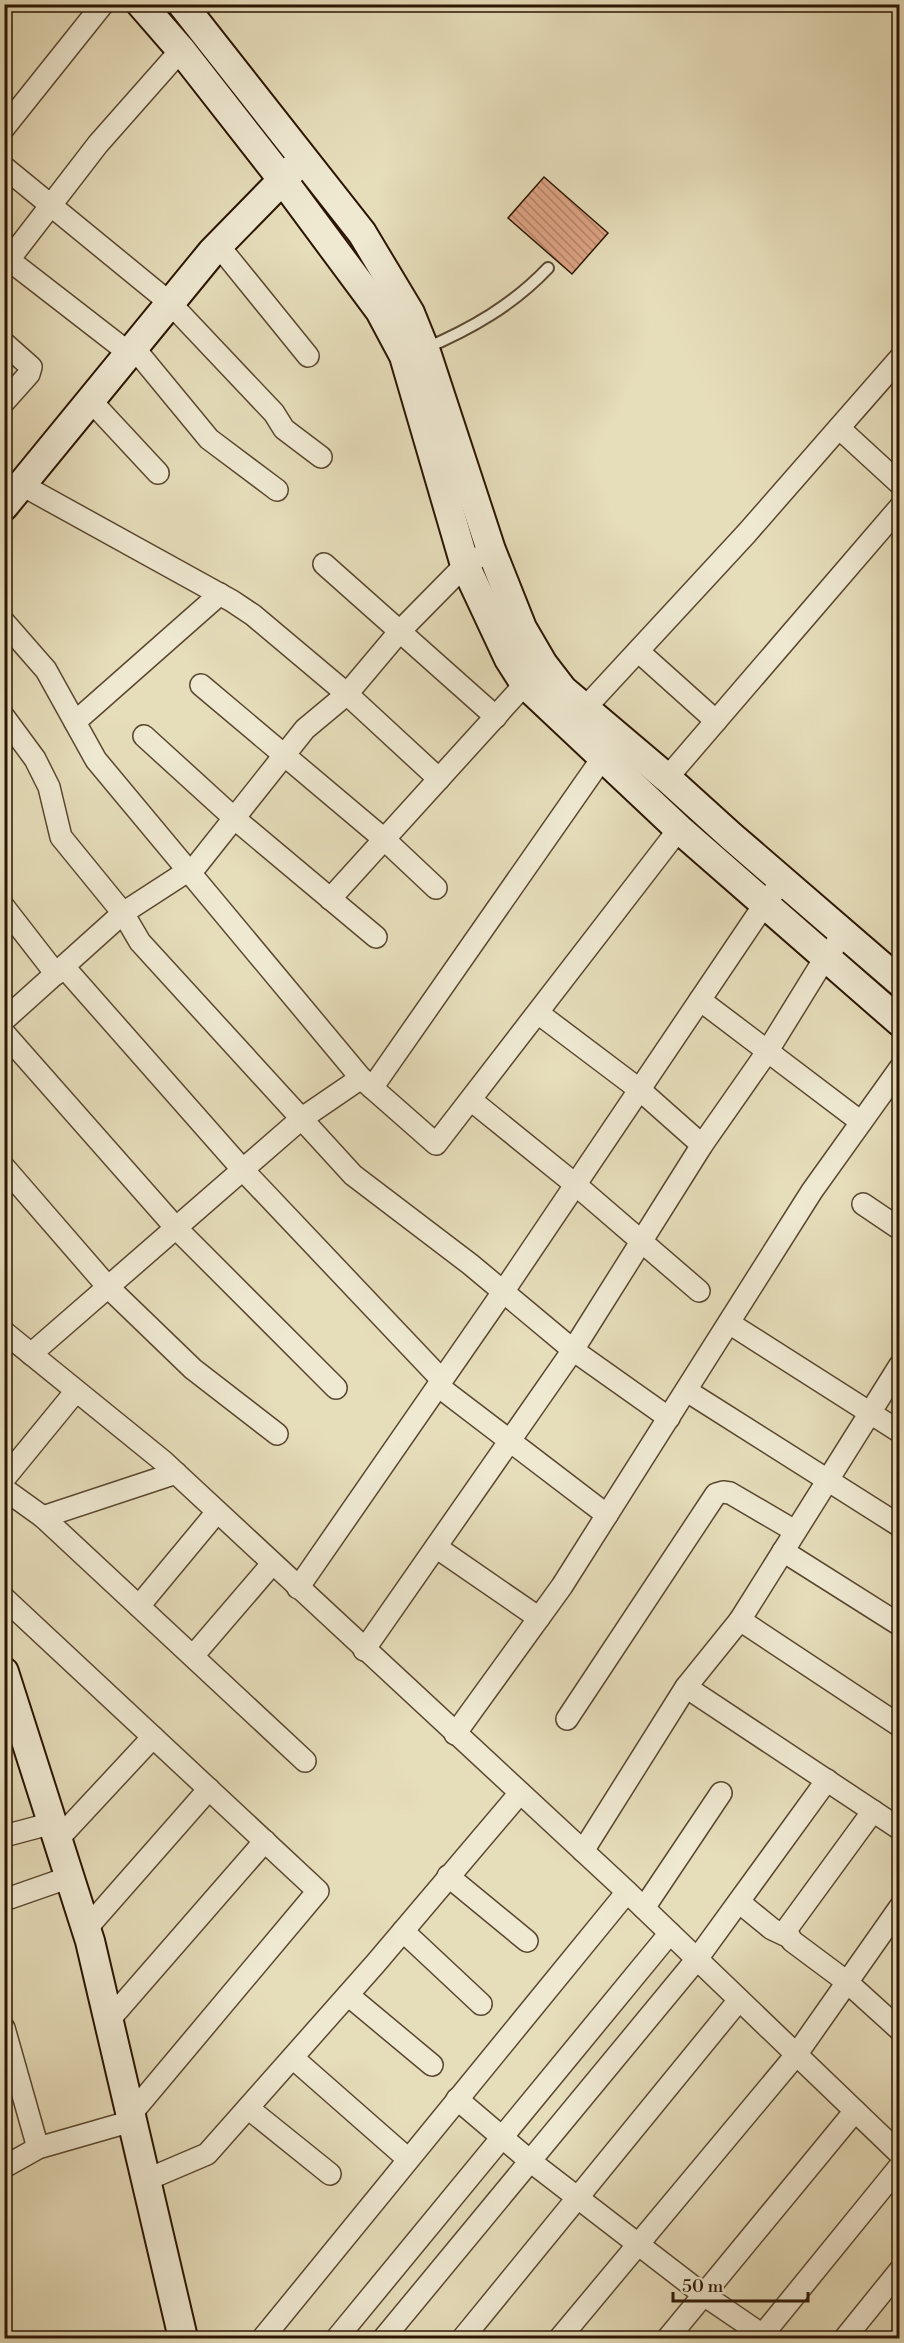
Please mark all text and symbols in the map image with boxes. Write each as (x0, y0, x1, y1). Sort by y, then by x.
scale bar (673, 2265, 808, 2303)
text: 50 m (682, 2275, 724, 2298)

